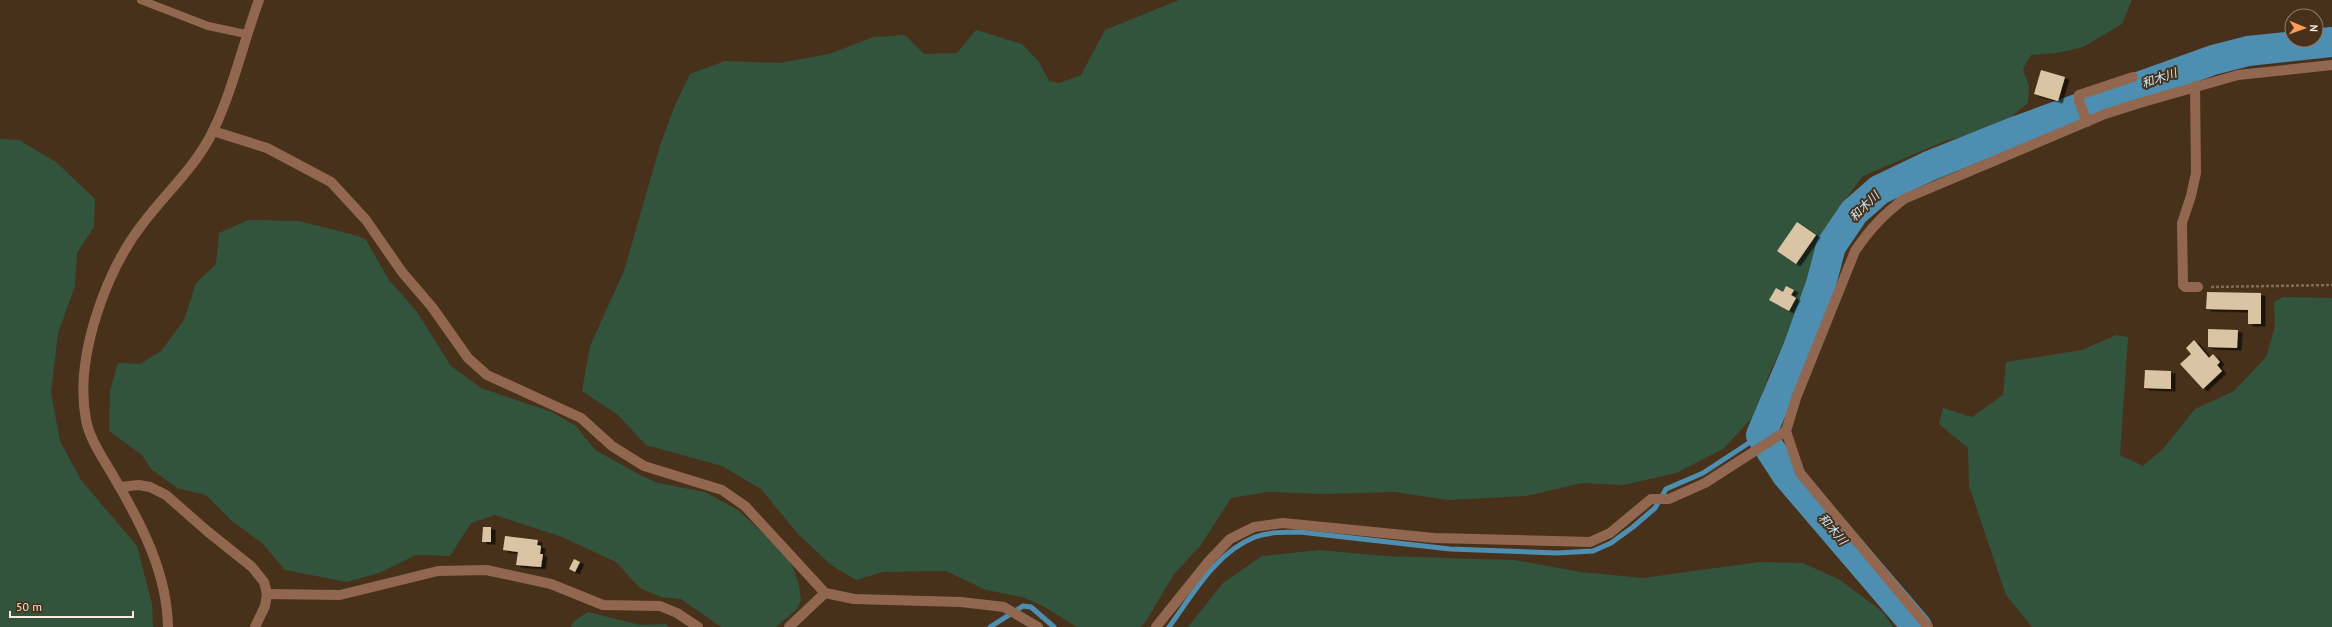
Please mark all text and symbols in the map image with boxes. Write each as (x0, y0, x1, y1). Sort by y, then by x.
north arrow (2284, 8, 2324, 48)
text: N (2307, 24, 2321, 32)
water label: 和木川 (2140, 64, 2180, 91)
water label: 和木川 (1846, 187, 1883, 224)
water label: 和木川 (1816, 510, 1852, 549)
scale bar (10, 593, 133, 619)
text: 50 m (16, 599, 42, 614)

